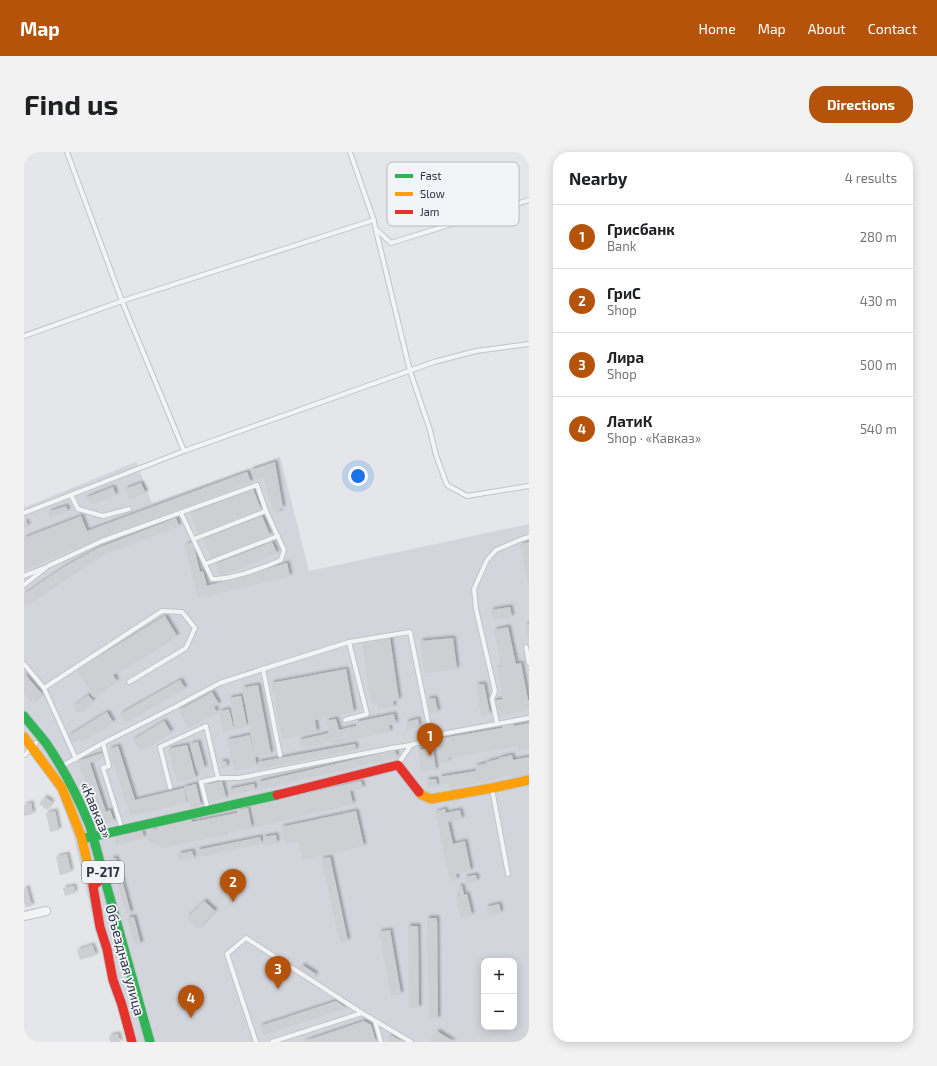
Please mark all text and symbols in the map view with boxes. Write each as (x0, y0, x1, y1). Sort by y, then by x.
text: Map (20, 17, 60, 40)
text: Home (699, 20, 736, 37)
text: Map (758, 20, 786, 37)
text: About (808, 20, 846, 37)
text: Contact (868, 20, 917, 37)
button: Directions (809, 86, 913, 123)
text: Find us (24, 87, 118, 121)
legend (387, 162, 519, 226)
text: Nearby (569, 168, 627, 188)
text: Fast (420, 169, 442, 182)
text: 4 results (845, 170, 897, 186)
text: Slow (420, 187, 445, 200)
text: Jam (420, 205, 439, 218)
text: Грисбанк (607, 220, 675, 238)
text: 1 (579, 229, 585, 245)
text: 280 m (860, 229, 897, 245)
text: Bank (607, 238, 636, 254)
text: ГриС (607, 284, 641, 302)
text: 2 (578, 293, 586, 309)
text: 430 m (860, 293, 897, 309)
text: Shop (607, 302, 637, 318)
text: Лира (607, 348, 644, 366)
text: 3 (578, 357, 586, 373)
text: 500 m (860, 357, 897, 373)
text: Shop (607, 366, 637, 382)
text: ЛатиК (607, 412, 652, 430)
text: 4 (578, 421, 586, 437)
text: 540 m (860, 421, 897, 437)
text: Shop · «Кавказ» (607, 430, 701, 446)
your location (348, 466, 368, 486)
pin: 1 (417, 723, 443, 756)
street label: «Кавказ» (77, 779, 116, 841)
road number: Р-217 (82, 861, 124, 883)
pin: 2 (220, 869, 246, 902)
street label: Объездная улица (102, 902, 149, 1017)
pin: 3 (265, 956, 291, 989)
map controls (481, 958, 517, 1030)
button: + (481, 958, 517, 994)
pin: 4 (178, 985, 204, 1018)
button: − (481, 994, 517, 1030)

